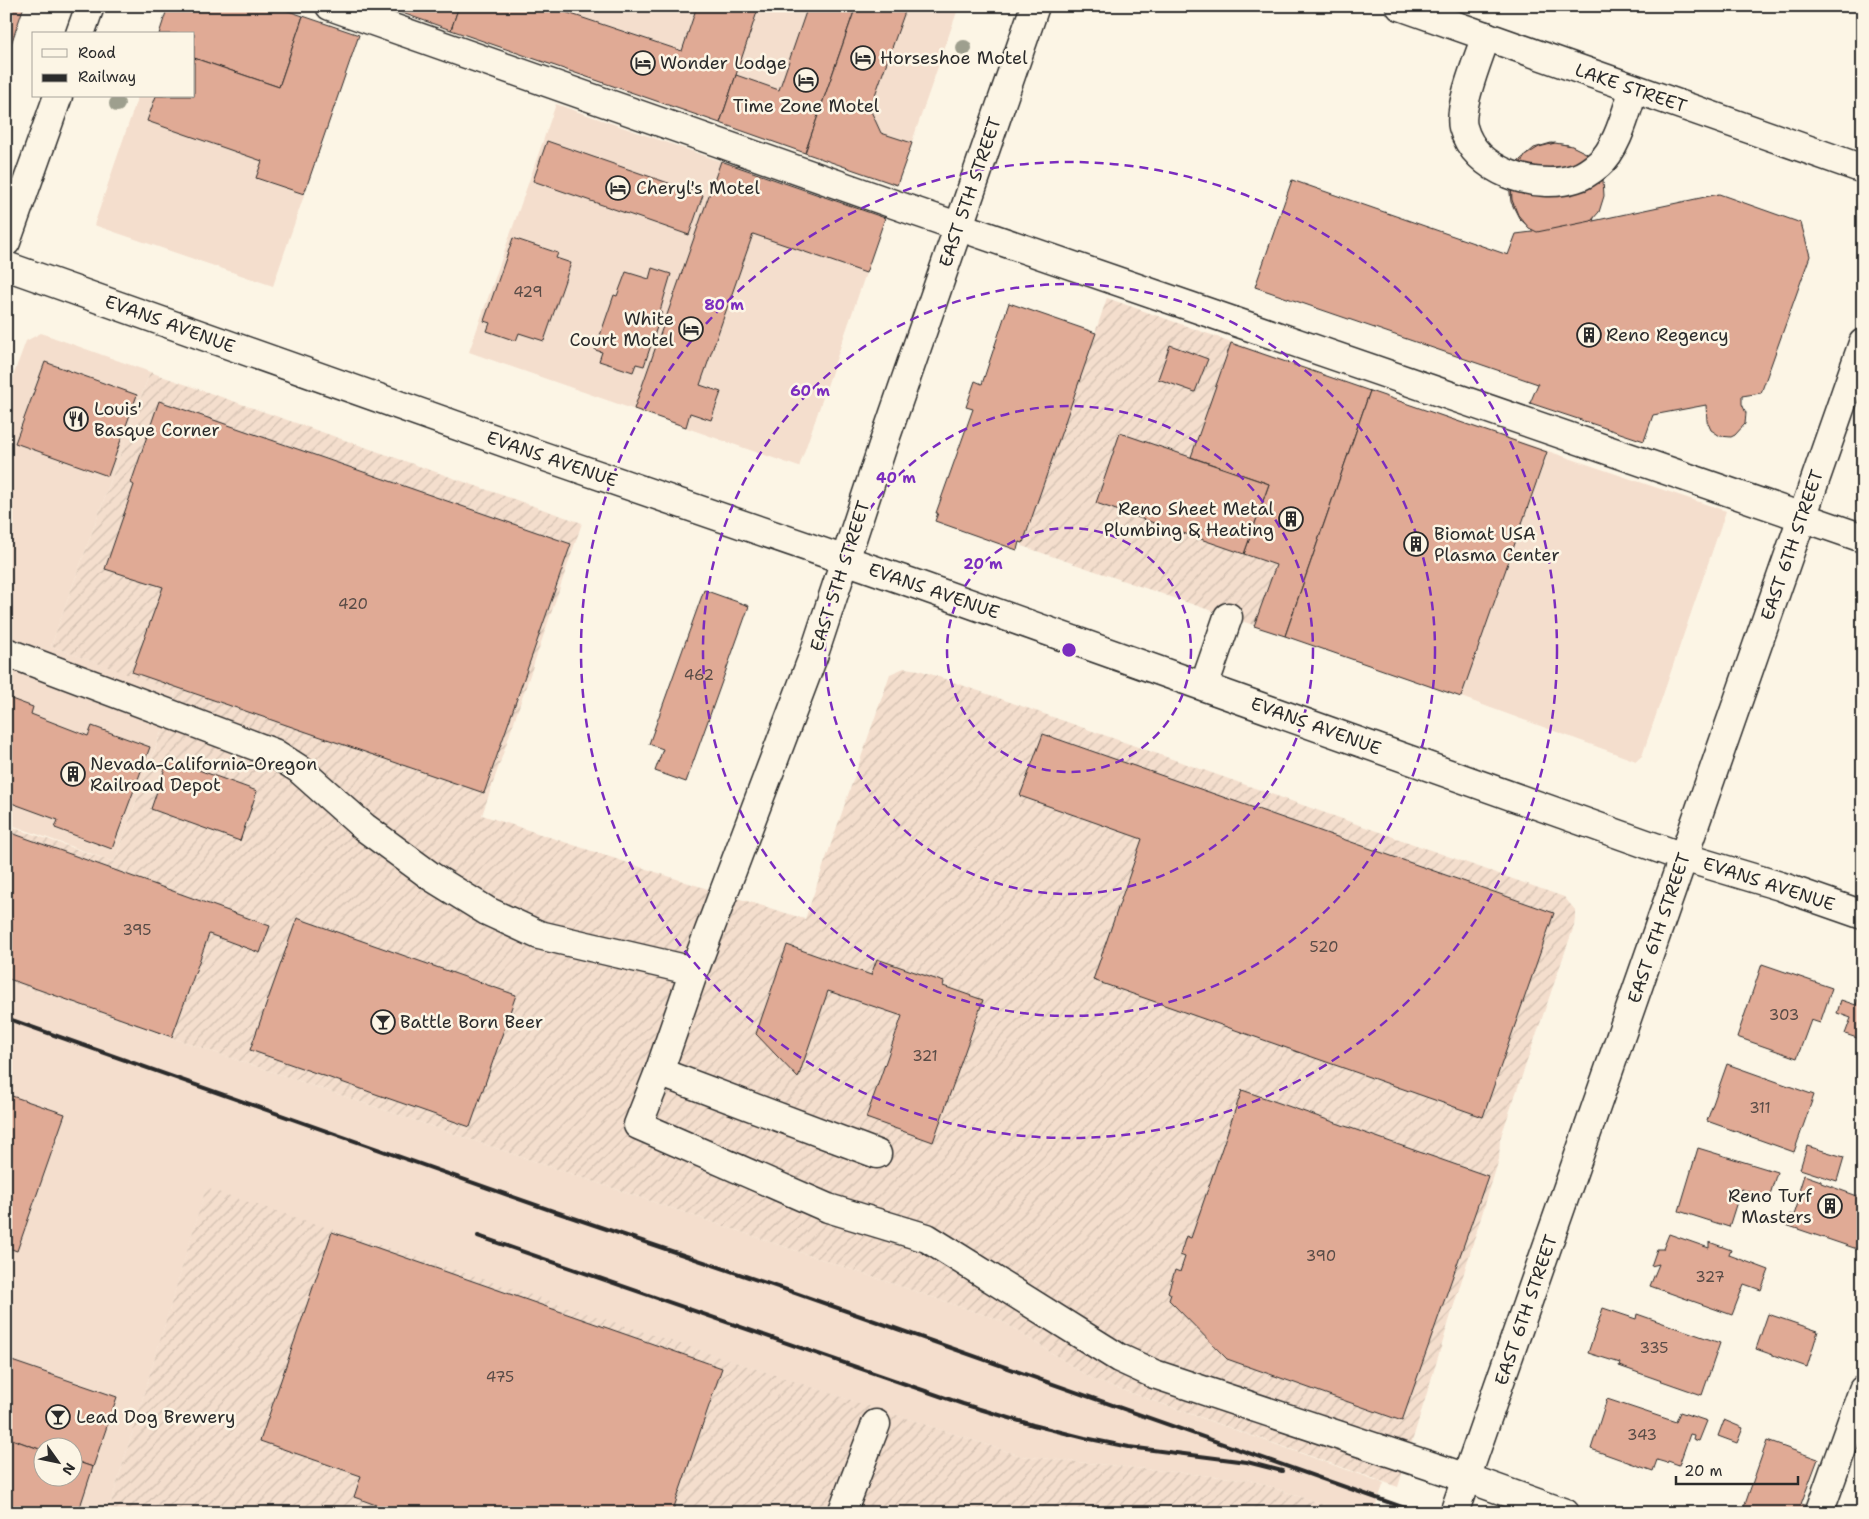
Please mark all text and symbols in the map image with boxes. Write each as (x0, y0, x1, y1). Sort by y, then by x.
legend (32, 32, 195, 98)
text: Road (78, 43, 116, 63)
hotel icon: Horseshoe Motel (850, 45, 876, 71)
place label: Horseshoe Motel (880, 46, 1028, 70)
hotel icon: Wonder Lodge (630, 50, 656, 76)
place label: Wonder Lodge (660, 51, 787, 75)
street label: LAKE STREET (1572, 58, 1690, 118)
text: Railway (78, 67, 136, 87)
hotel icon: Time Zone Motel (793, 67, 819, 93)
place label: Time Zone Motel (733, 94, 880, 118)
street label: EAST 5TH STREET (933, 114, 1007, 270)
hotel icon: Cheryl's Motel (605, 175, 631, 201)
place label: Cheryl's Motel (636, 176, 760, 200)
house number: 429 (513, 282, 543, 302)
street label: EVANS AVENUE (101, 289, 239, 359)
text: 80 m (704, 295, 744, 315)
place label: White Court Motel (569, 307, 675, 352)
hotel icon: White Court Motel (678, 316, 704, 342)
building icon: Reno Regency (1576, 322, 1602, 348)
place label: Reno Regency (1606, 323, 1729, 347)
text: 60 m (790, 381, 830, 401)
place label: Louis' Basque Corner (94, 397, 220, 442)
restaurant icon: Louis' Basque Corner (63, 406, 89, 432)
street label: EVANS AVENUE (483, 425, 621, 493)
street label: EAST 6TH STREET (1755, 467, 1829, 623)
text: 40 m (876, 468, 916, 488)
place label: Reno Sheet Metal Plumbing & Heating (1104, 497, 1275, 542)
street label: EAST 5TH STREET (804, 498, 876, 654)
building icon: Reno Sheet Metal Plumbing & Heating (1278, 506, 1304, 532)
place label: Biomat USA Plasma Center (1434, 522, 1560, 567)
building icon: Biomat USA Plasma Center (1403, 531, 1429, 557)
text: 20 m (963, 554, 1003, 574)
street label: EVANS AVENUE (865, 557, 1003, 625)
house number: 420 (338, 594, 368, 614)
centre of rings (1060, 641, 1078, 659)
house number: 462 (684, 665, 714, 685)
street label: EVANS AVENUE (1247, 691, 1385, 761)
place label: Nevada-California-Oregon Railroad Depot (90, 752, 317, 797)
building icon: Nevada-California-Oregon Railroad Depot (60, 761, 86, 787)
street label: EAST 6TH STREET (1622, 850, 1696, 1006)
street label: EVANS AVENUE (1700, 851, 1838, 917)
house number: 395 (122, 920, 152, 940)
house number: 520 (1310, 937, 1338, 957)
house number: 303 (1769, 1005, 1799, 1025)
bar icon: Battle Born Beer (370, 1009, 396, 1035)
place label: Battle Born Beer (400, 1010, 543, 1034)
house number: 321 (912, 1046, 938, 1066)
house number: 311 (1749, 1098, 1771, 1118)
place label: Reno Turf Masters (1728, 1184, 1812, 1229)
building icon: Reno Turf Masters (1817, 1193, 1843, 1219)
street label: EAST 6TH STREET (1489, 1232, 1563, 1388)
house number: 390 (1306, 1246, 1336, 1266)
house number: 327 (1695, 1267, 1725, 1287)
house number: 335 (1640, 1338, 1668, 1358)
house number: 475 (486, 1367, 514, 1387)
bar icon: Lead Dog Brewery (45, 1404, 71, 1430)
place label: Lead Dog Brewery (76, 1405, 235, 1429)
house number: 343 (1627, 1425, 1657, 1445)
north arrow (32, 1436, 82, 1486)
scale bar (1676, 1454, 1799, 1486)
text: N (58, 1460, 79, 1479)
text: 20 m (1684, 1461, 1723, 1481)

